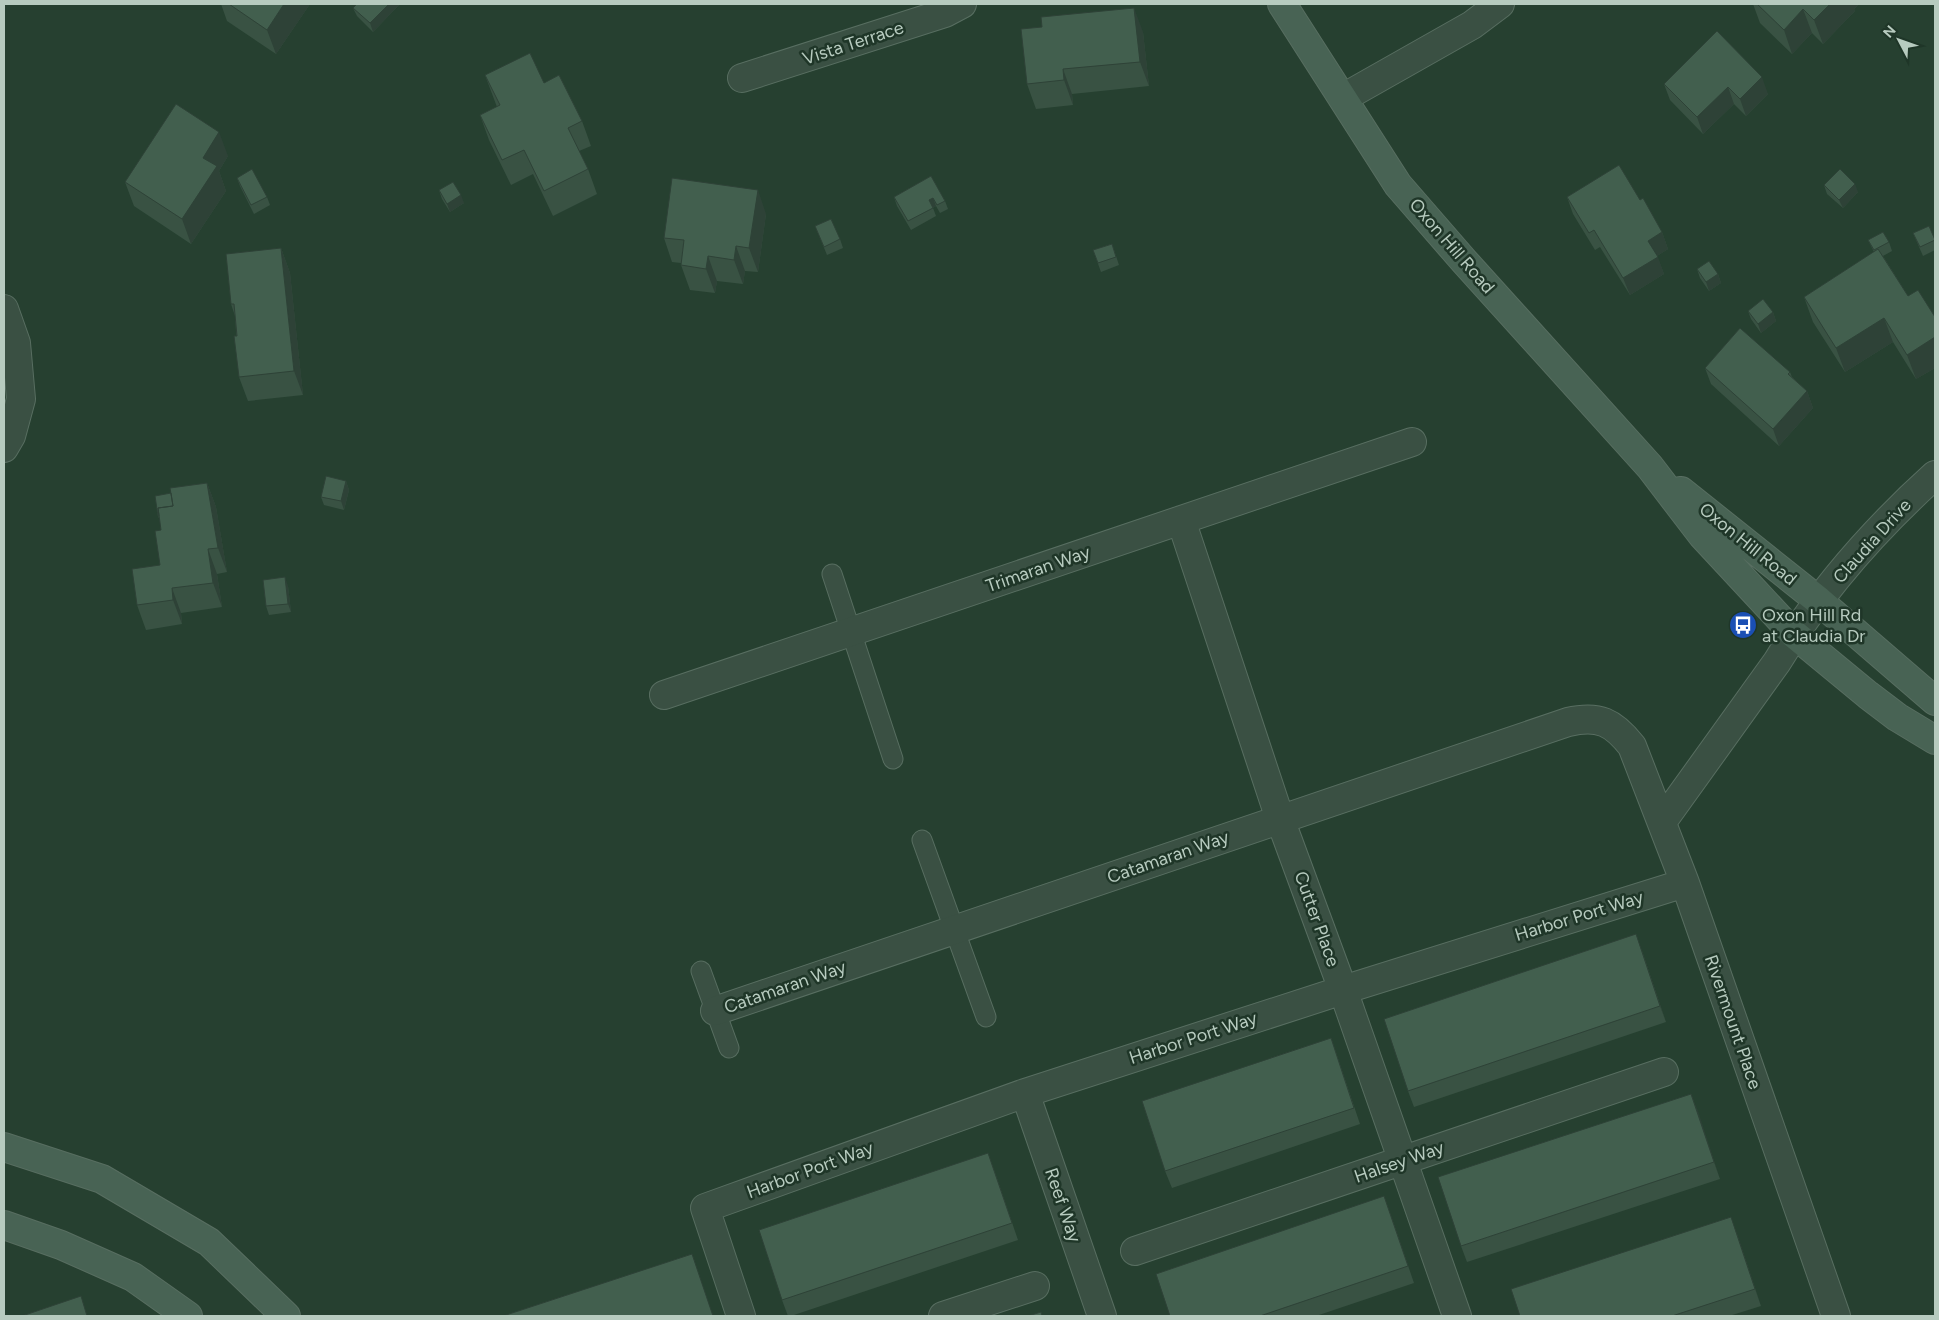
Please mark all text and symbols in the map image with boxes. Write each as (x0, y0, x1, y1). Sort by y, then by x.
north arrow (1874, 15, 1924, 65)
street label: Vista Terrace (800, 16, 906, 70)
text: N (1880, 22, 1900, 41)
street label: Oxon Hill Road (1405, 194, 1499, 298)
street label: Claudia Drive (1828, 494, 1916, 588)
street label: Oxon Hill Road (1695, 498, 1801, 590)
street label: Trimaran Way (983, 541, 1093, 597)
place label: Oxon Hill Rd at Claudia Dr (1762, 604, 1865, 647)
bus stop icon: Oxon Hill Rd at Claudia Dr (1728, 610, 1758, 640)
street label: Catamaran Way (1104, 826, 1232, 888)
street label: Cutter Place (1290, 868, 1345, 970)
street label: Harbor Port Way (1512, 886, 1646, 946)
street label: Rivermount Place (1700, 952, 1766, 1092)
street label: Catamaran Way (721, 956, 849, 1018)
street label: Harbor Port Way (1126, 1007, 1260, 1069)
street label: Halsey Way (1351, 1136, 1447, 1188)
street label: Harbor Port Way (744, 1137, 877, 1203)
street label: Reef Way (1040, 1165, 1086, 1246)

